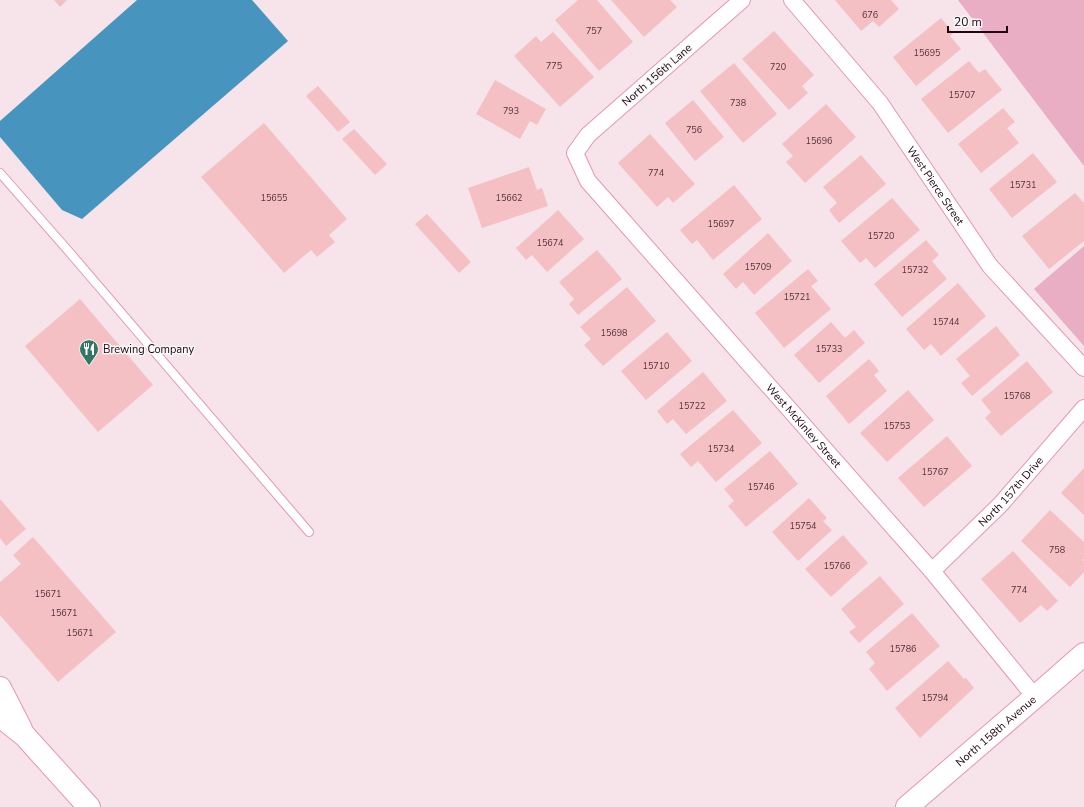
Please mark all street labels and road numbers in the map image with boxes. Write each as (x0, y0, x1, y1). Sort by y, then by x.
street label: North 156th Lane (619, 40, 695, 110)
street label: West Pierce Street (904, 143, 968, 228)
street label: West McKinley Street (763, 380, 845, 471)
street label: North 157th Drive (975, 453, 1047, 530)
street label: North 158th Avenue (952, 692, 1039, 770)

